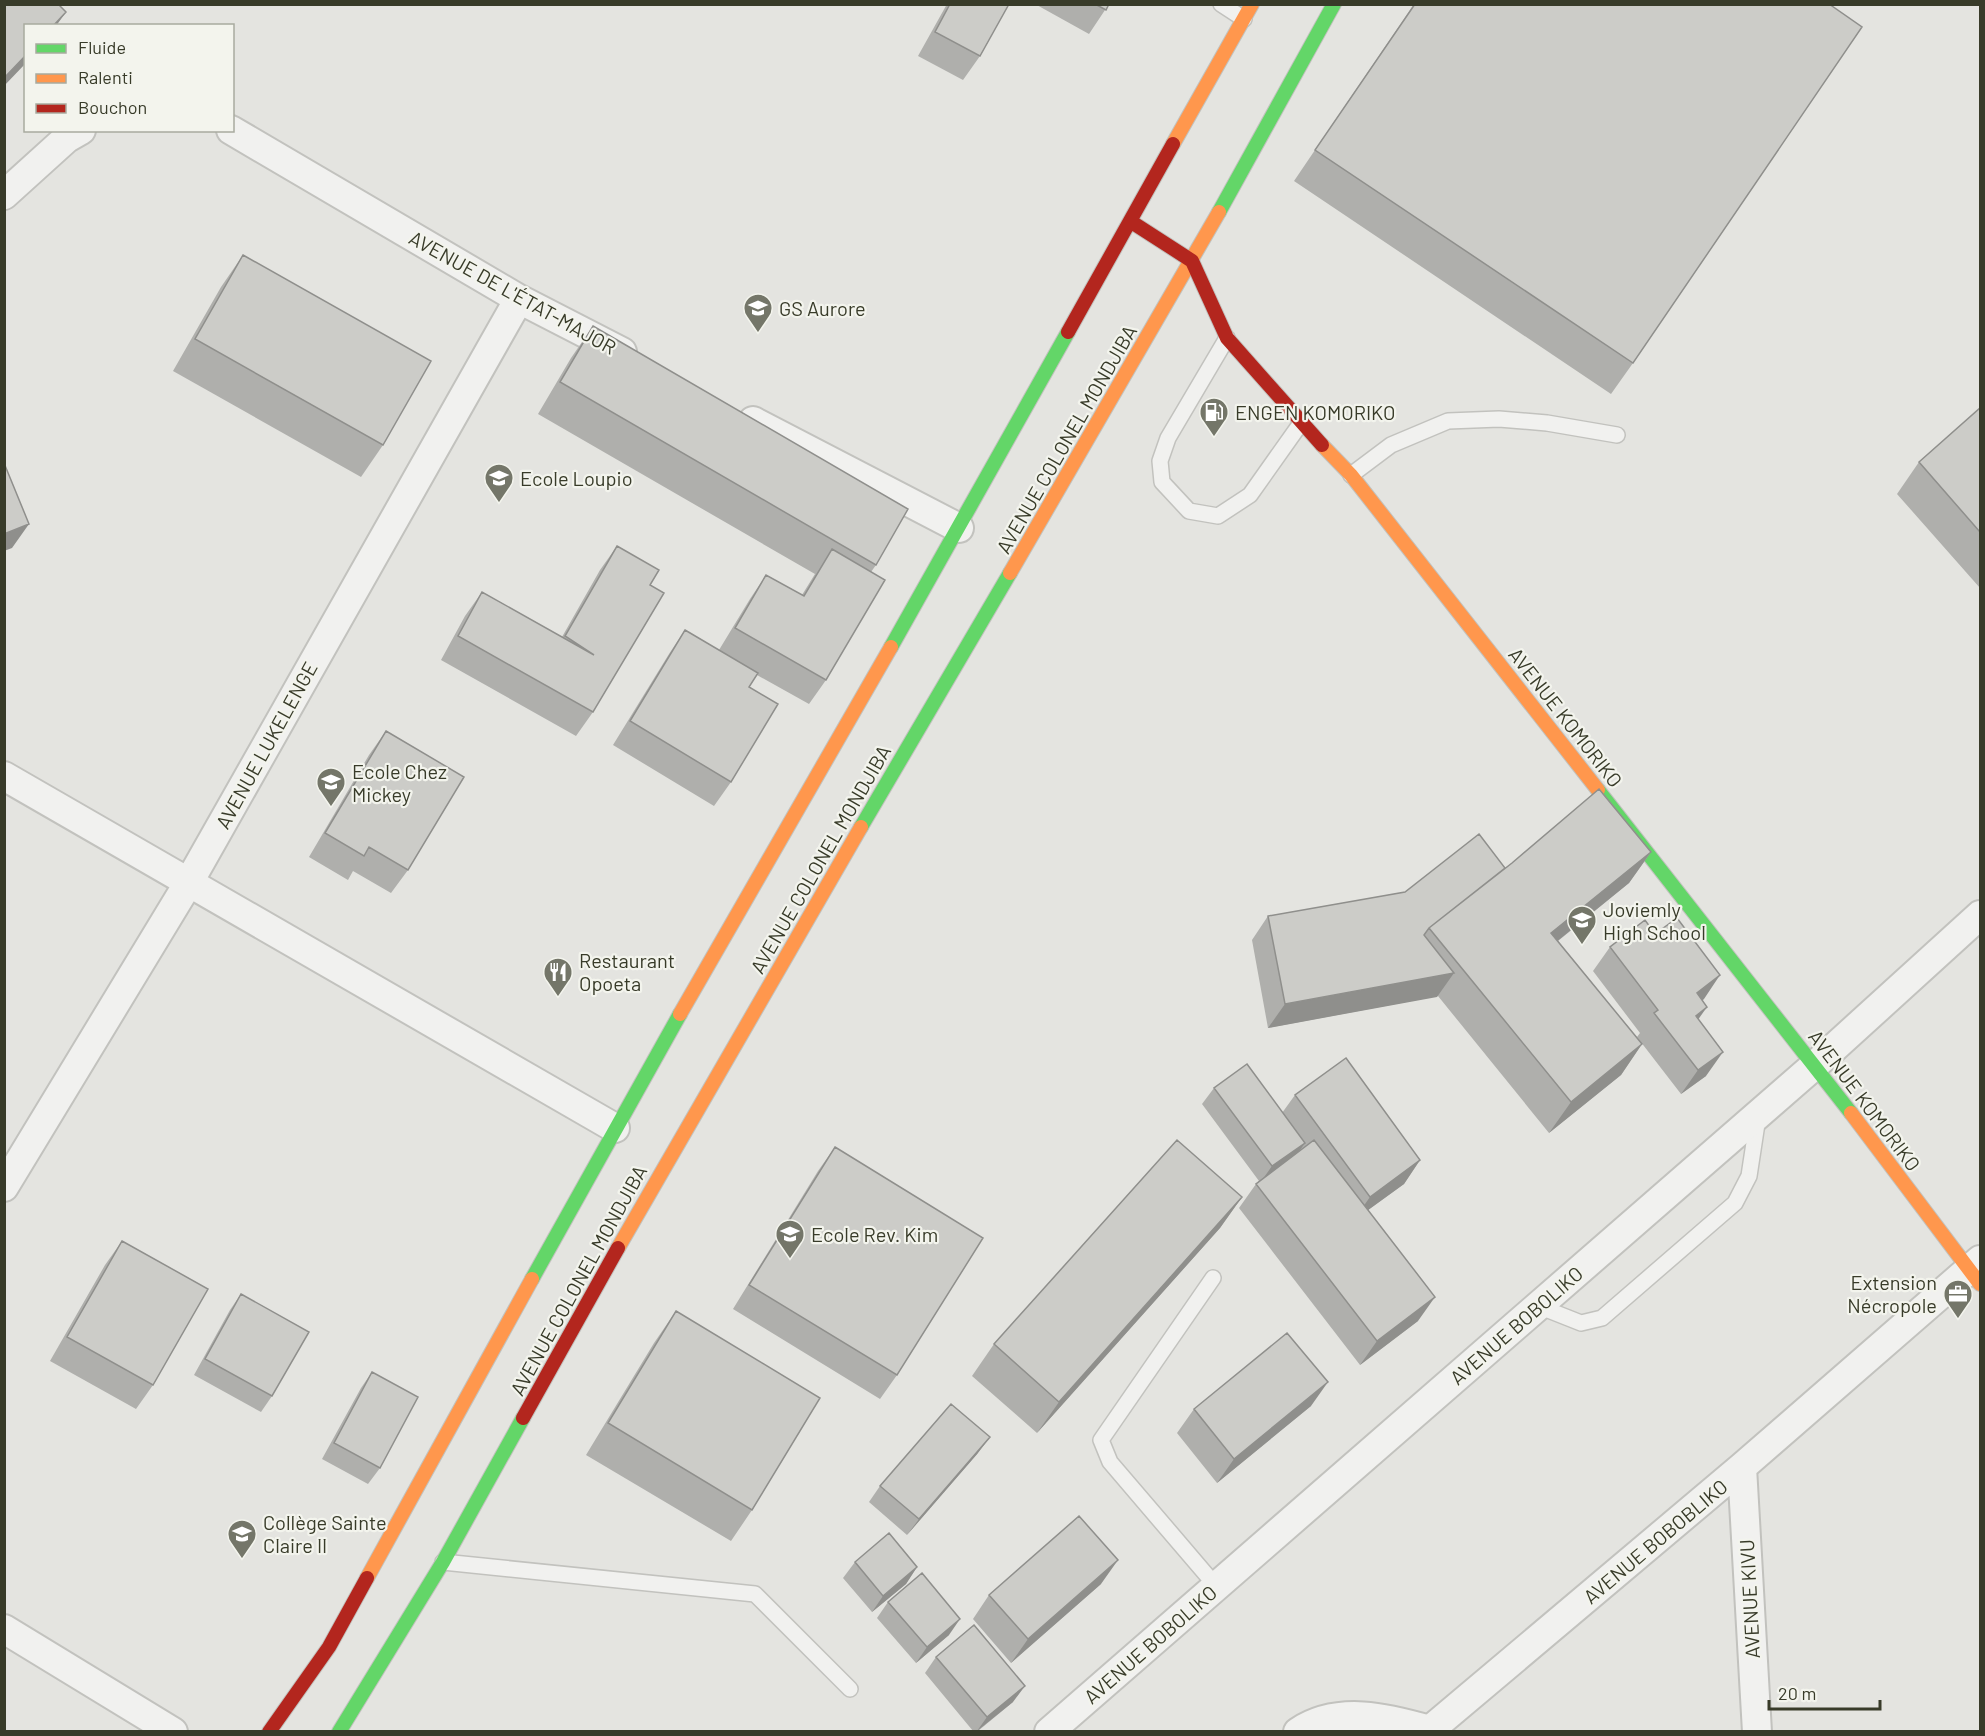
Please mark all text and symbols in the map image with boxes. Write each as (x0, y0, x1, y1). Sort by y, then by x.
legend (24, 24, 234, 132)
text: Fluide (78, 36, 126, 58)
text: Ralenti (78, 66, 133, 88)
text: Bouchon (78, 96, 147, 118)
street label: AVENUE DE L'ÉTAT-MAJOR (405, 225, 621, 359)
school or university icon: GS Aurore (742, 292, 774, 334)
place label: GS Aurore (779, 296, 866, 320)
street label: AVENUE COLONEL MONDJIBA (991, 321, 1141, 557)
fuel station icon: ENGEN KOMORIKO (1198, 396, 1230, 438)
place label: ENGEN KOMORIKO (1235, 400, 1396, 424)
school or university icon: Ecole Loupio (483, 462, 515, 504)
place label: Ecole Loupio (520, 466, 633, 490)
street label: AVENUE KOMORIKO (1504, 642, 1628, 792)
street label: AVENUE LUKELENGE (210, 657, 322, 833)
street label: AVENUE COLONEL MONDJIBA (745, 741, 895, 977)
place label: Ecole Chez Mickey (352, 759, 447, 806)
school or university icon: Ecole Chez Mickey (315, 766, 347, 808)
place label: Joviemly High School (1603, 897, 1706, 944)
school or university icon: Joviemly High School (1566, 904, 1598, 946)
place label: Restaurant Opoeta (579, 948, 675, 995)
restaurant icon: Restaurant Opoeta (542, 956, 574, 998)
street label: AVENUE KOMORIKO (1804, 1025, 1926, 1175)
street label: AVENUE COLONEL MONDJIBA (505, 1161, 651, 1399)
school or university icon: Ecole Rev. Kim (774, 1218, 806, 1260)
place label: Ecole Rev. Kim (811, 1222, 938, 1246)
street label: AVENUE BOBOLIKO (1445, 1261, 1587, 1389)
place label: Extension Nécropole (1847, 1270, 1937, 1317)
office icon: Extension Nécropole (1942, 1278, 1974, 1320)
street label: AVENUE BOBOBLIKO (1578, 1474, 1732, 1608)
place label: Collège Sainte Claire II (263, 1510, 387, 1557)
school or university icon: Collège Sainte Claire II (226, 1518, 258, 1560)
street label: AVENUE KIVU (1734, 1539, 1764, 1659)
street label: AVENUE BOBOLIKO (1079, 1580, 1221, 1708)
scale bar (1769, 1673, 1880, 1711)
text: 20 m (1778, 1682, 1816, 1704)

